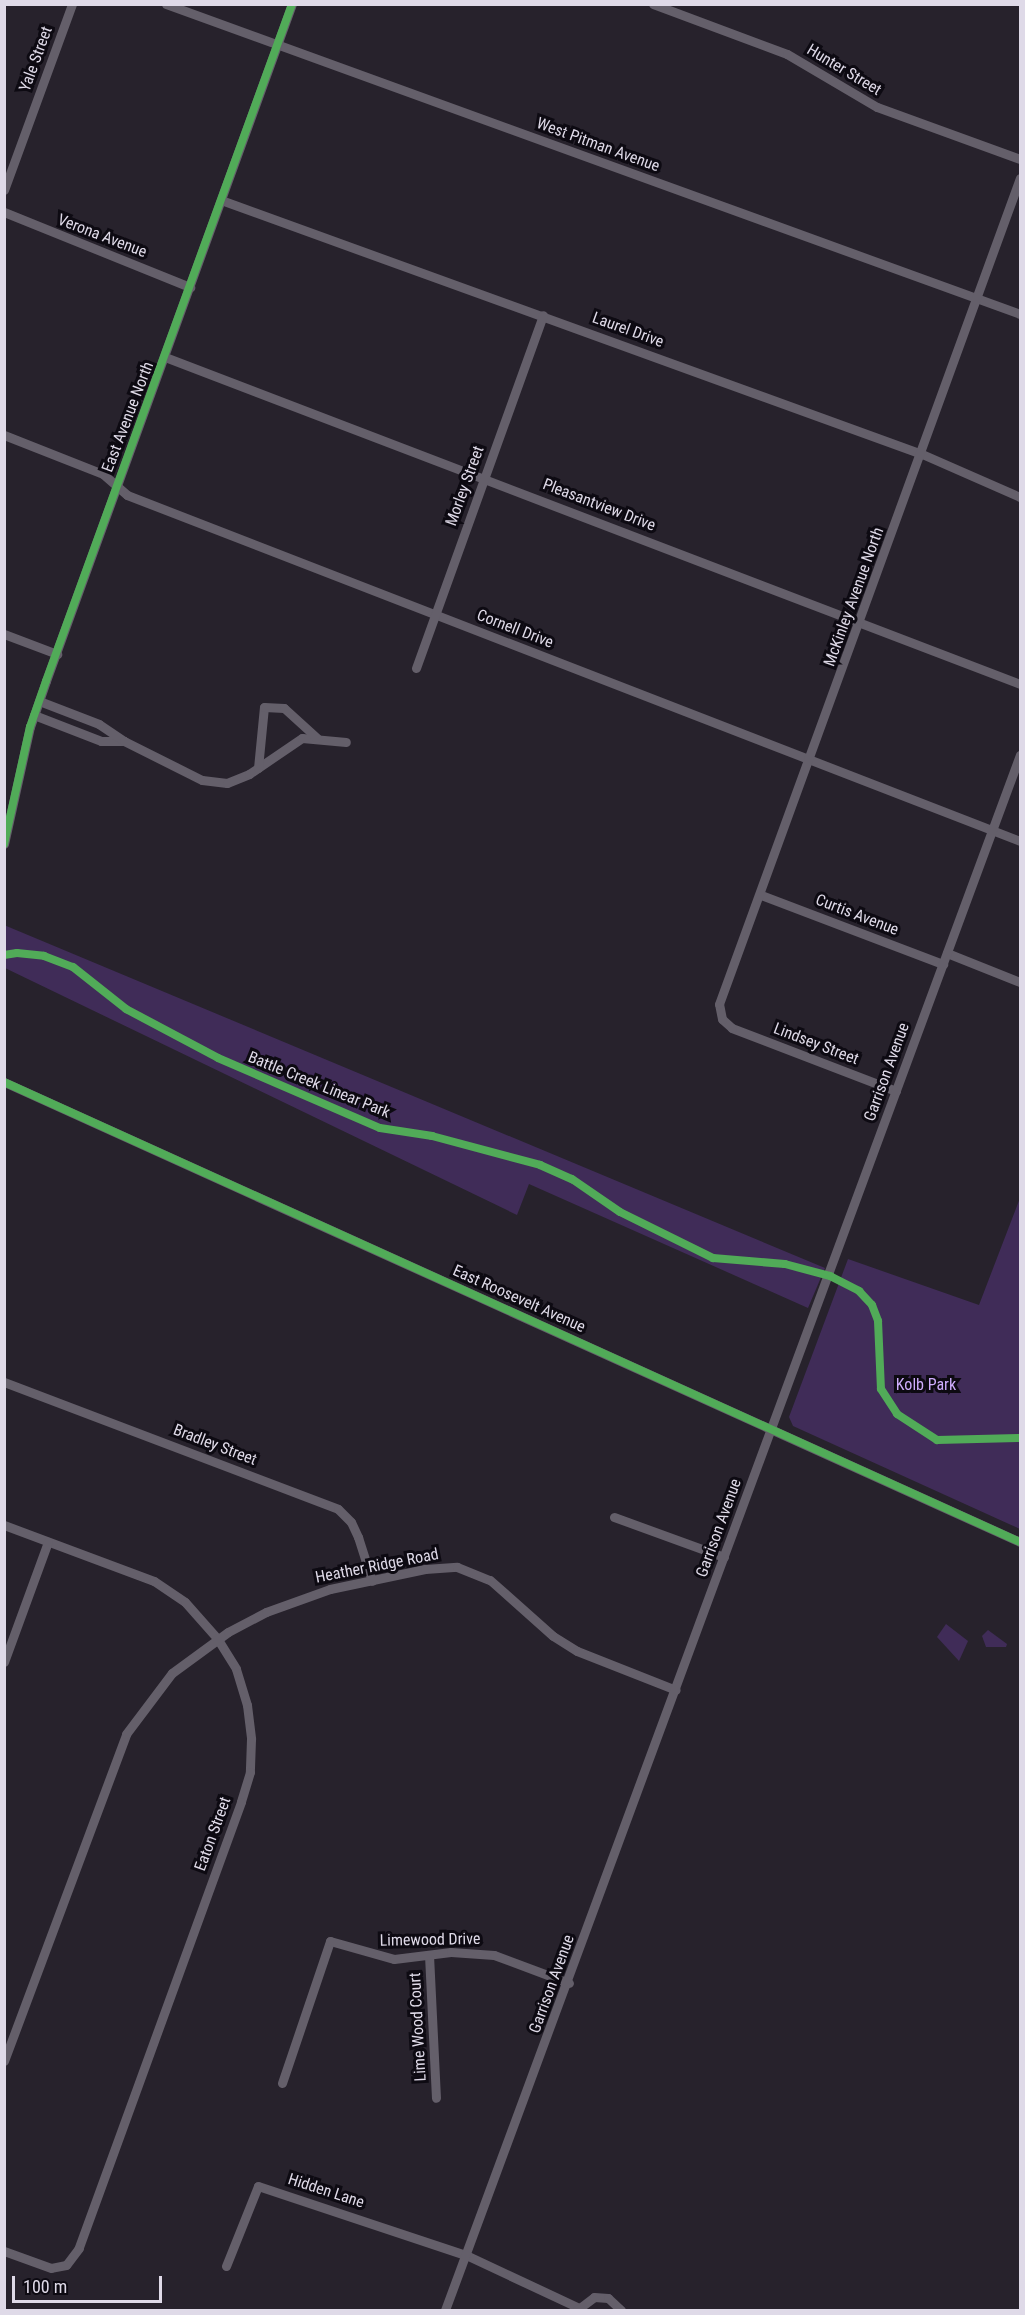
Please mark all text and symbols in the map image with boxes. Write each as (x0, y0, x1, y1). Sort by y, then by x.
street label: Yale Street (15, 24, 57, 94)
street label: Hunter Street (803, 40, 885, 100)
street label: West Pitman Avenue (534, 114, 662, 176)
street label: Verona Avenue (55, 210, 149, 262)
street label: Laurel Drive (590, 308, 666, 352)
street label: East Avenue North (98, 359, 158, 475)
street label: Morley Street (442, 443, 488, 529)
street label: Pleasantview Drive (540, 475, 658, 535)
street label: McKinley Avenue North (820, 525, 888, 669)
street label: Cornell Drive (474, 606, 556, 652)
street label: Curtis Avenue (813, 890, 901, 940)
street label: Lindsey Street (771, 1019, 861, 1069)
street label: Garrison Avenue (860, 1020, 914, 1124)
street label: Battle Creek Linear Park (245, 1048, 393, 1122)
street label: East Roosevelt Avenue (450, 1261, 588, 1337)
park label: Kolb Park (896, 1375, 956, 1395)
street label: Bradley Street (171, 1420, 259, 1470)
street label: Garrison Avenue (692, 1476, 746, 1580)
street label: Heather Ridge Road (314, 1545, 440, 1587)
street label: Eaton Street (191, 1794, 235, 1874)
street label: Limewood Drive (379, 1930, 481, 1950)
street label: Garrison Avenue (525, 1932, 579, 2036)
street label: Lime Wood Court (406, 1972, 430, 2082)
street label: Hidden Lane (286, 2170, 366, 2212)
scale bar (15, 2264, 165, 2302)
text: 100 m (23, 2276, 67, 2297)

